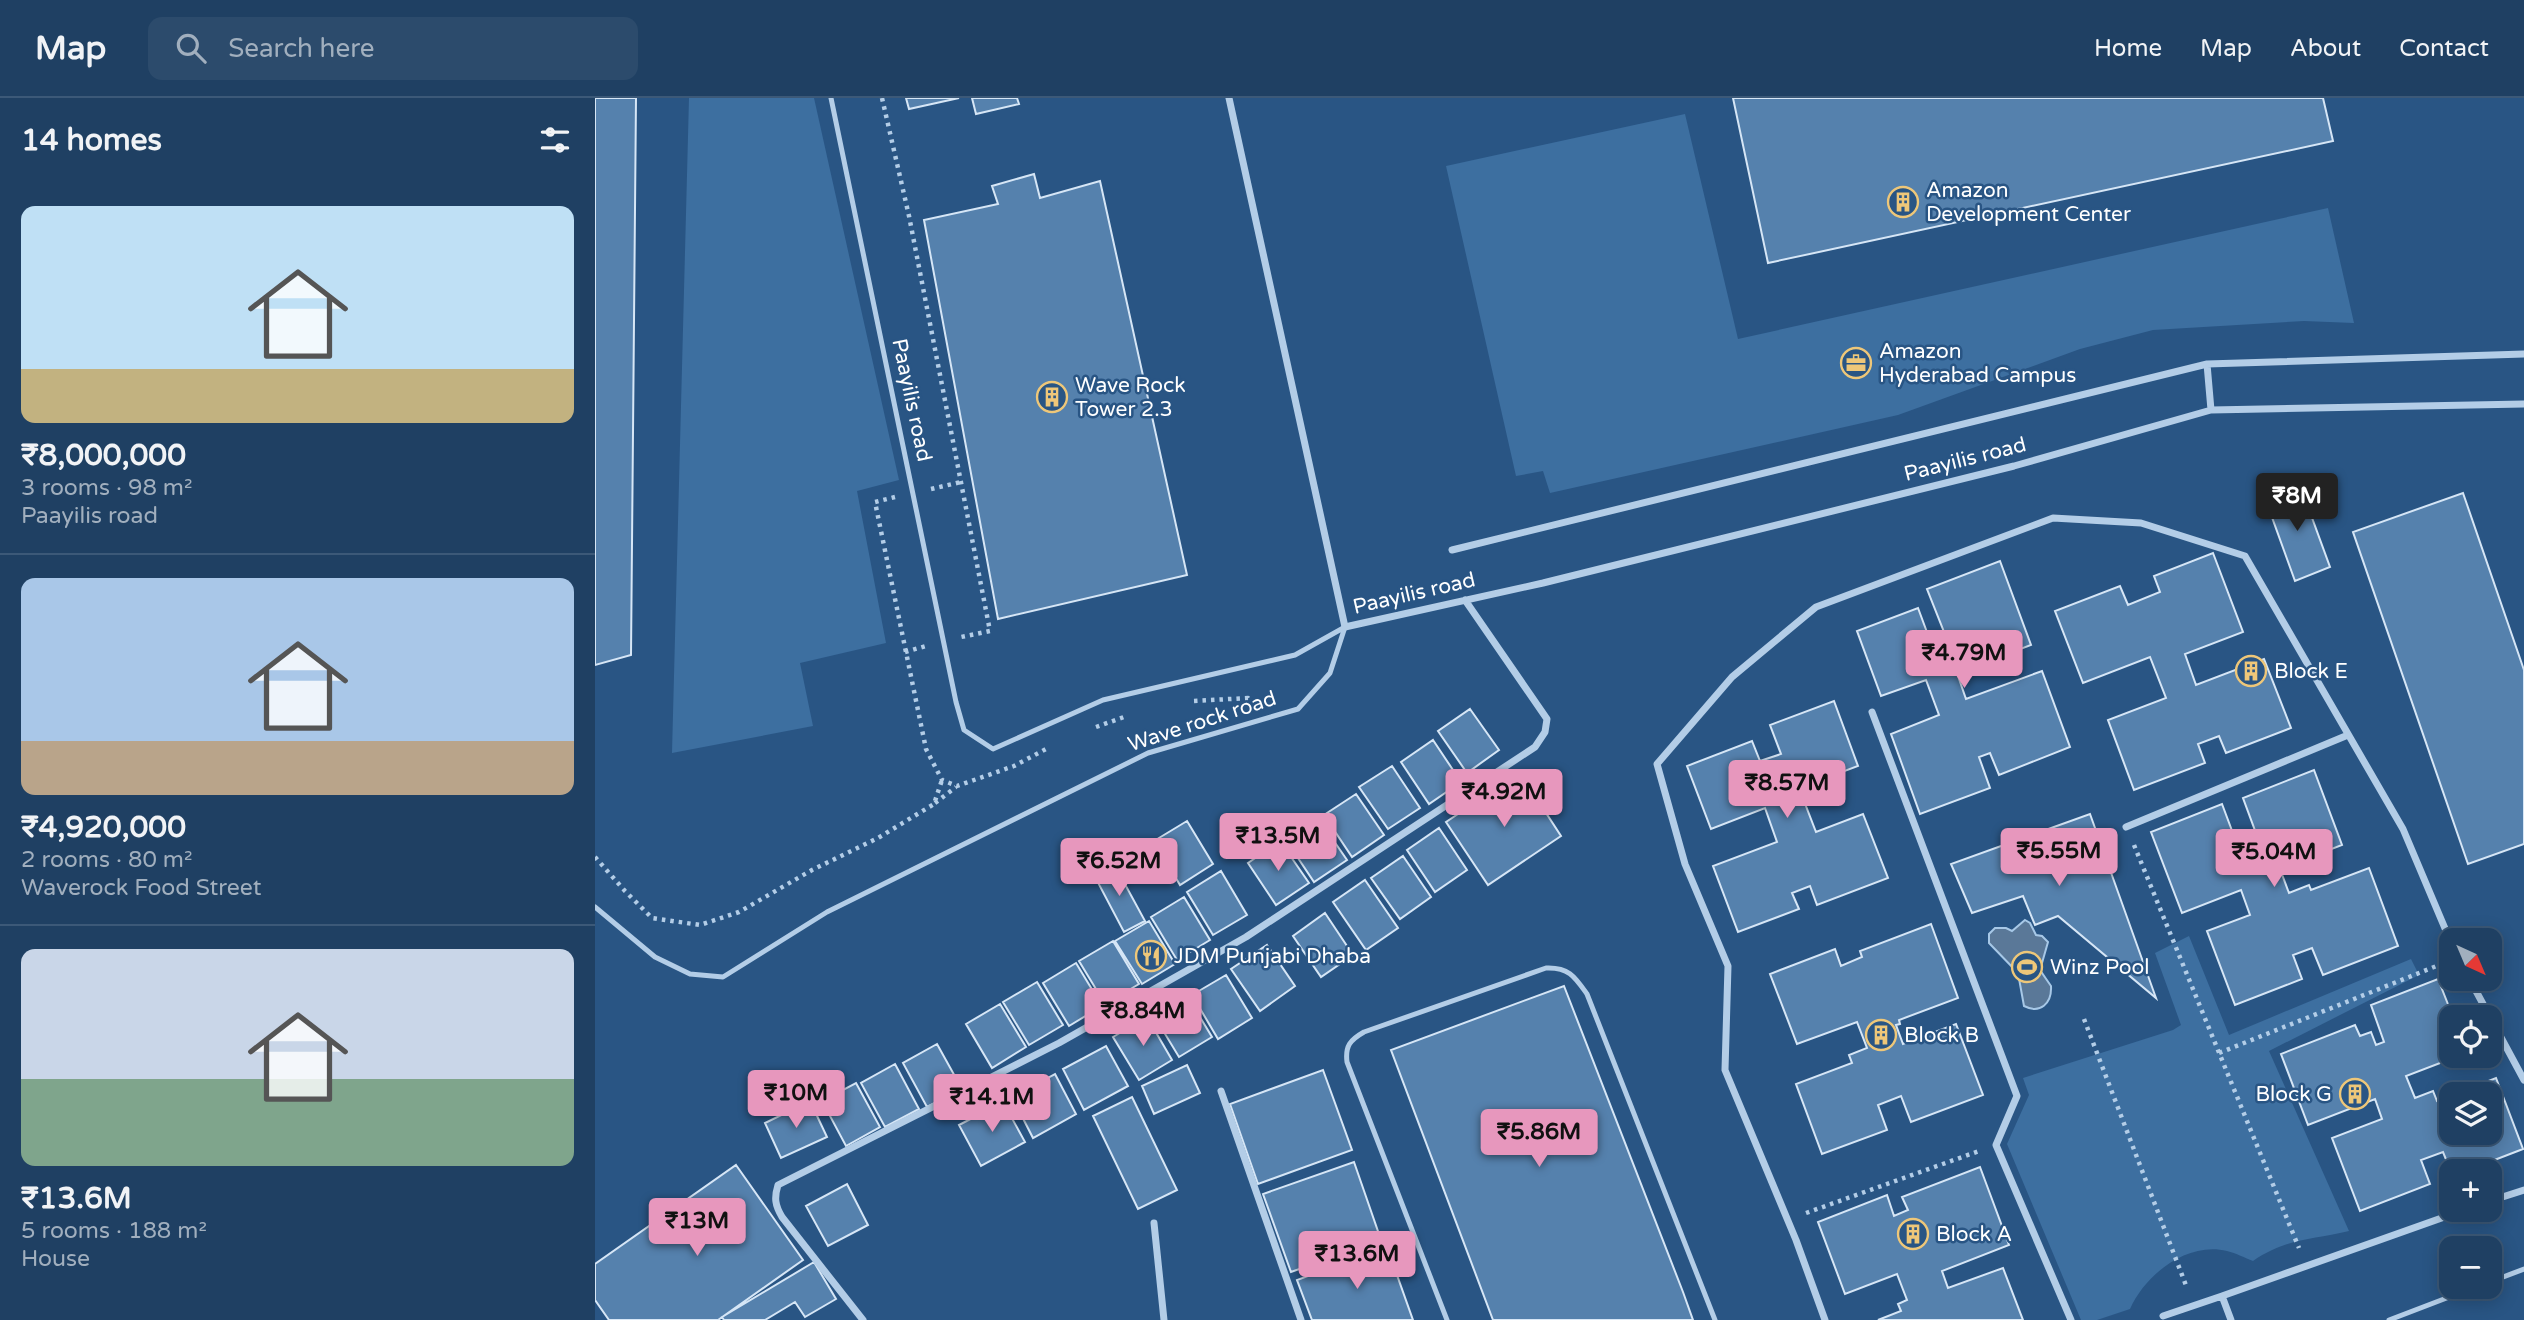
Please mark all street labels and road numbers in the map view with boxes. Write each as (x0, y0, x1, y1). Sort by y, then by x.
street label: Paayilis road (886, 336, 937, 464)
street label: Paayilis road (1901, 432, 2029, 487)
street label: Paayilis road (1350, 567, 1478, 620)
street label: Wave rock road (1125, 686, 1279, 757)

